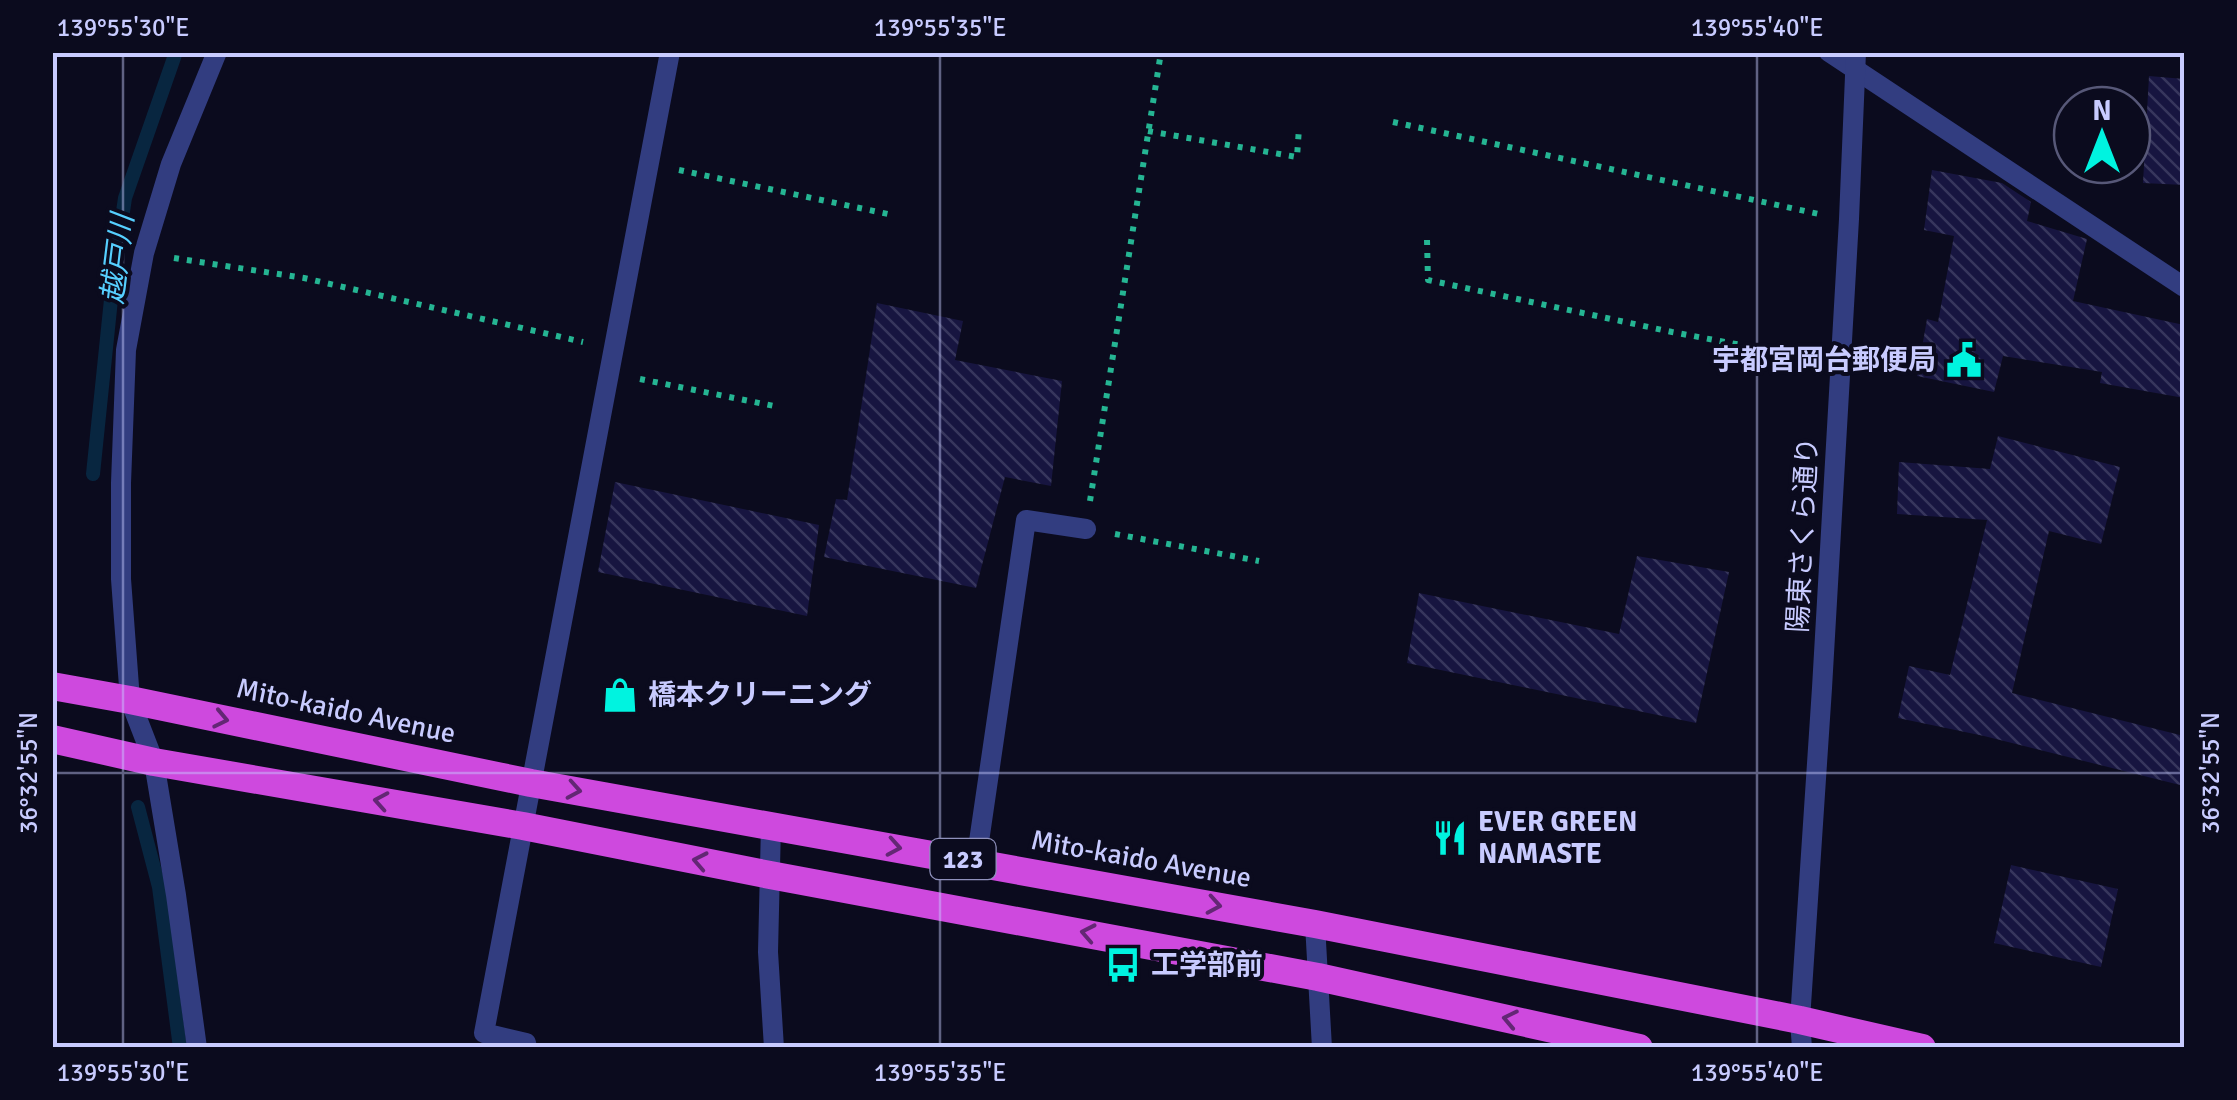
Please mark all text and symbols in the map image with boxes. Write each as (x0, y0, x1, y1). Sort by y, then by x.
text: 139°55'30"E (57, 12, 189, 43)
text: 139°55'35"E (874, 12, 1006, 43)
text: 139°55'40"E (1691, 12, 1823, 43)
north arrow (2052, 85, 2152, 185)
text: N (2092, 94, 2112, 128)
water label: 越戸川 (94, 209, 142, 306)
public building icon: 宇都宮岡台郵便局 (1945, 341, 1983, 379)
place label: 宇都宮岡台郵便局 (1712, 343, 1936, 377)
street label: 陽東さくら通り (1781, 436, 1825, 634)
street label: Mito-kaido Avenue (233, 671, 459, 751)
shop icon: 橋本クリーニング (601, 676, 639, 714)
place label: 橋本クリーニング (648, 678, 872, 712)
one-way arrow (212, 707, 229, 728)
text: 36°32'55"N (13, 712, 44, 834)
text: 36°32'55"N (2195, 712, 2226, 834)
one-way arrow (566, 779, 582, 800)
one-way arrow (372, 791, 389, 812)
place label: EVER GREEN NAMASTE (1478, 805, 1638, 871)
restaurant icon: EVER GREEN NAMASTE (1431, 819, 1469, 857)
street label: Mito-kaido Avenue (1028, 823, 1254, 895)
one-way arrow (886, 836, 902, 857)
road number: 123 (930, 839, 996, 879)
one-way arrow (692, 851, 708, 872)
one-way arrow (1206, 894, 1222, 915)
one-way arrow (1080, 923, 1097, 944)
bus stop icon: 工学部前 (1104, 946, 1142, 984)
place label: 工学部前 (1151, 948, 1263, 982)
one-way arrow (1502, 1010, 1519, 1031)
text: 139°55'30"E (57, 1057, 189, 1088)
text: 139°55'35"E (874, 1057, 1006, 1088)
text: 139°55'40"E (1691, 1057, 1823, 1088)

